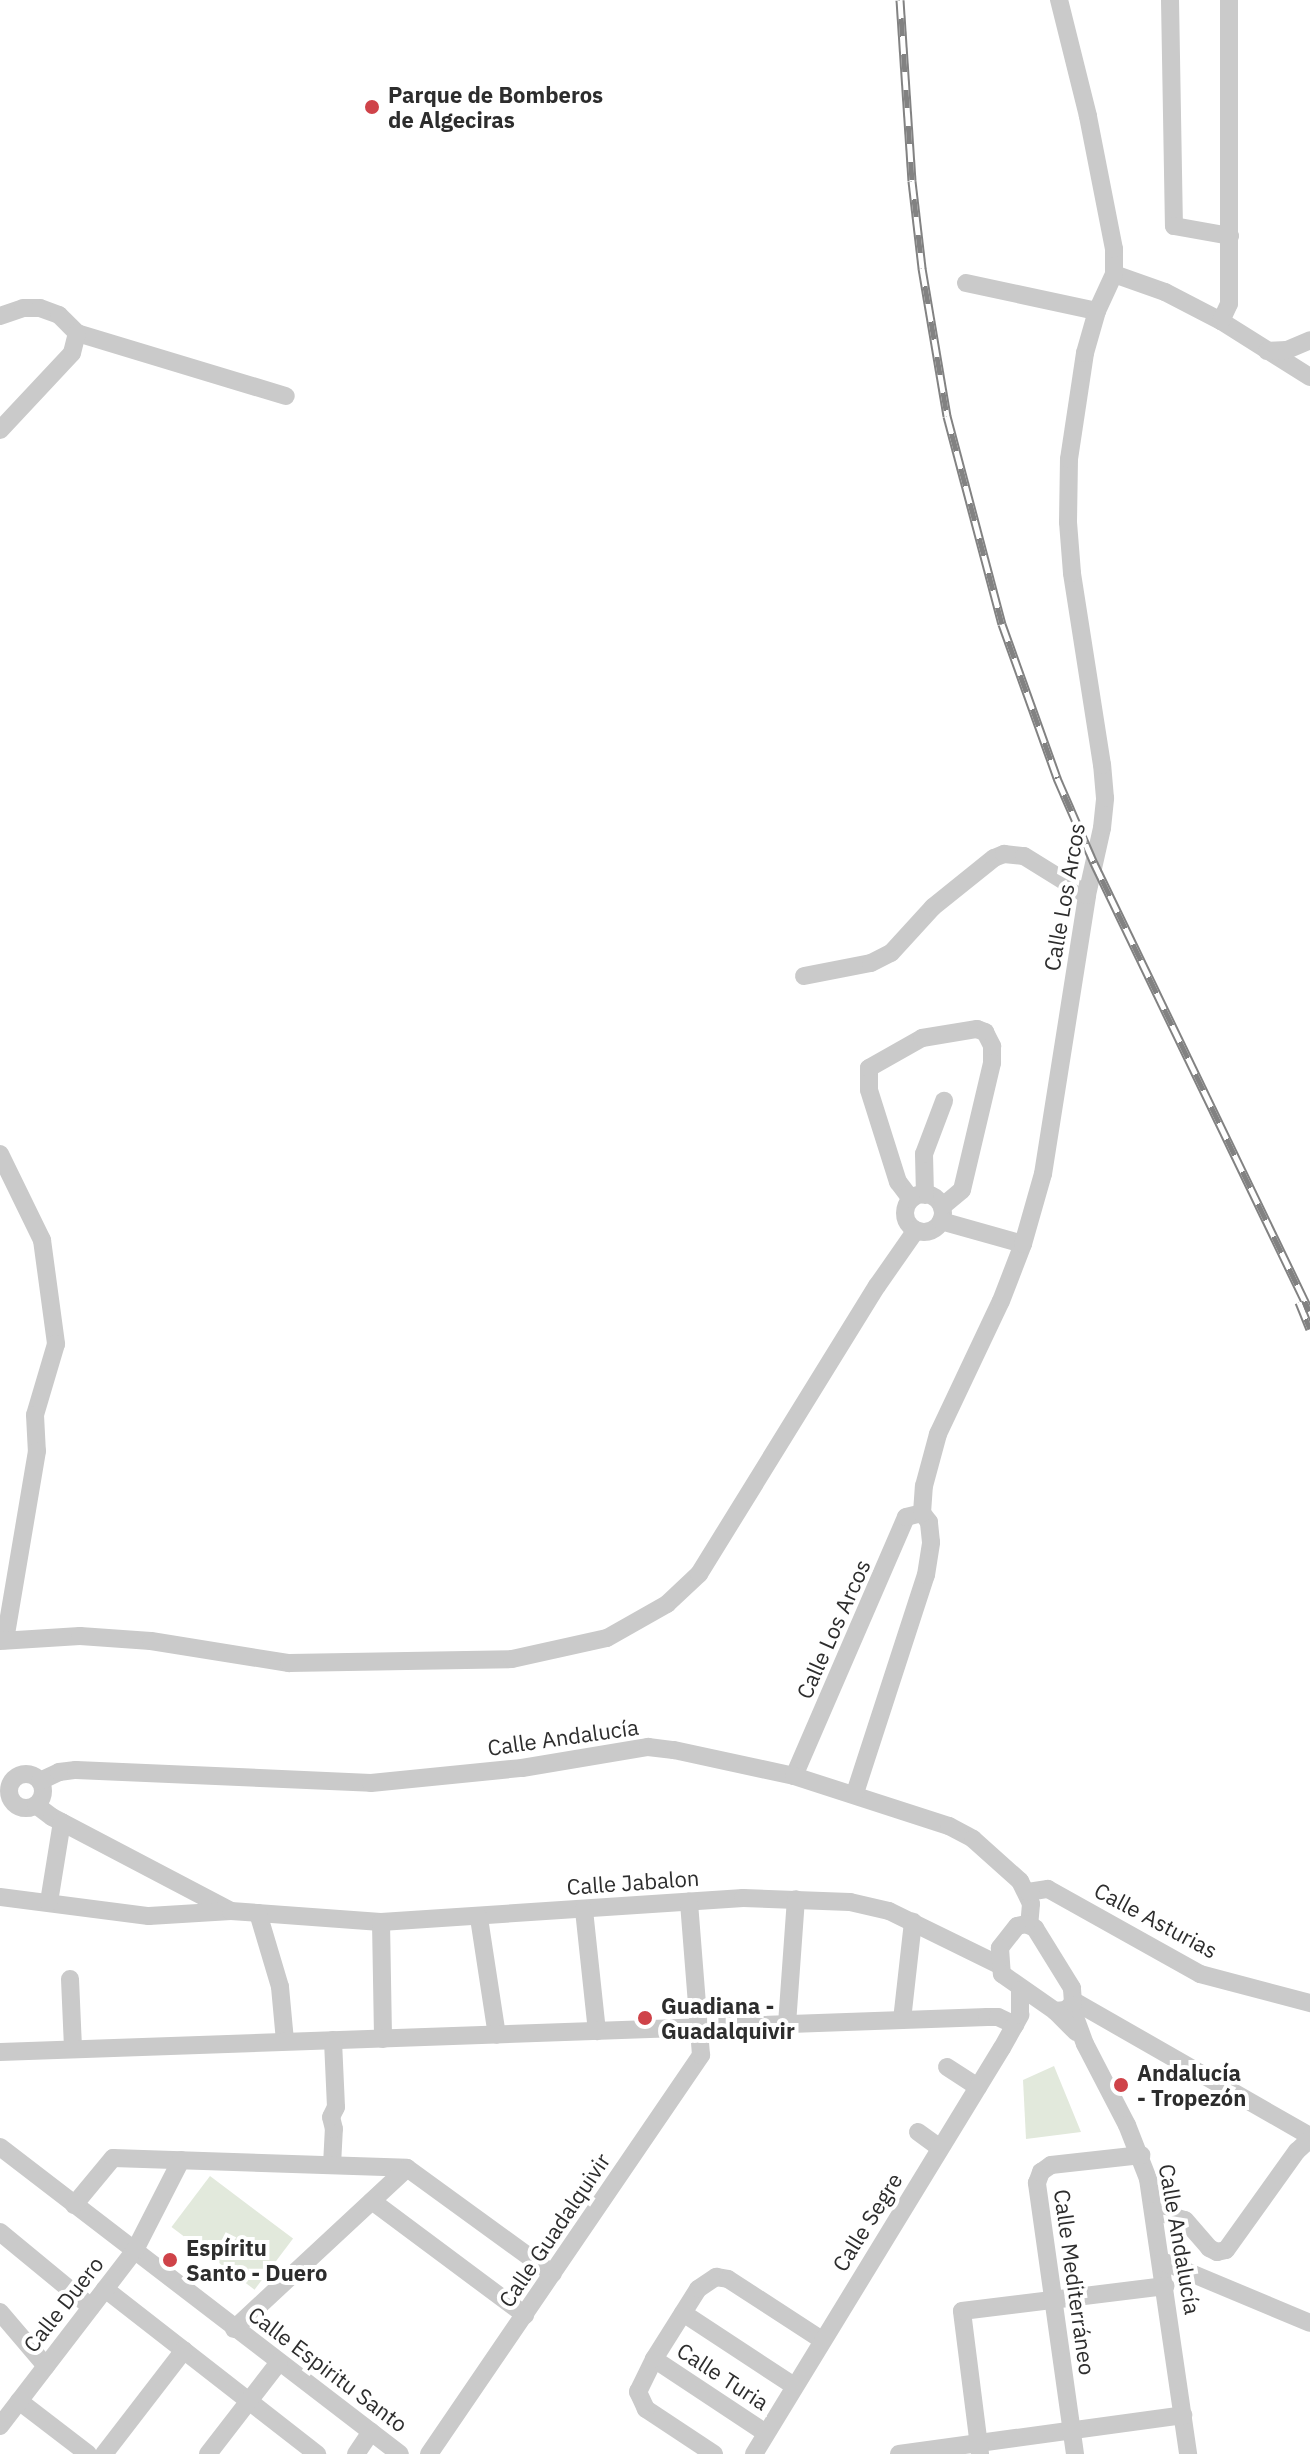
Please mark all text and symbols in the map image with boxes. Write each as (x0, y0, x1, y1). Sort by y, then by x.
place label: Parque de Bomberos de Algeciras (388, 81, 603, 132)
marker: Parque de Bomberos de Algeciras (363, 98, 381, 116)
street label: Calle Los Arcos (1038, 821, 1090, 973)
street label: Calle Los Arcos (791, 1555, 875, 1703)
street label: Calle Andalucía (486, 1713, 640, 1761)
street label: Calle Jabalon (566, 1864, 700, 1900)
street label: Calle Asturias (1090, 1877, 1222, 1963)
place label: Guadiana - Guadalquivir (661, 1992, 795, 2044)
marker: Guadiana - Guadalquivir (636, 2009, 654, 2027)
place label: Andalucía - Tropezón (1137, 2059, 1246, 2110)
marker: Andalucía - Tropezón (1112, 2076, 1130, 2094)
street label: Calle Guadalquivir (493, 2148, 615, 2312)
street label: Calle Andalucía (1154, 2162, 1206, 2316)
street label: Calle Segre (826, 2168, 908, 2276)
street label: Calle Mediterráneo (1049, 2187, 1101, 2377)
place label: Espíritu Santo - Duero (186, 2234, 327, 2286)
street label: Calle Duero (17, 2251, 109, 2357)
marker: Espíritu Santo - Duero (161, 2251, 179, 2269)
street label: Calle Espiritu Santo (243, 2301, 413, 2437)
street label: Calle Turia (672, 2337, 774, 2415)

